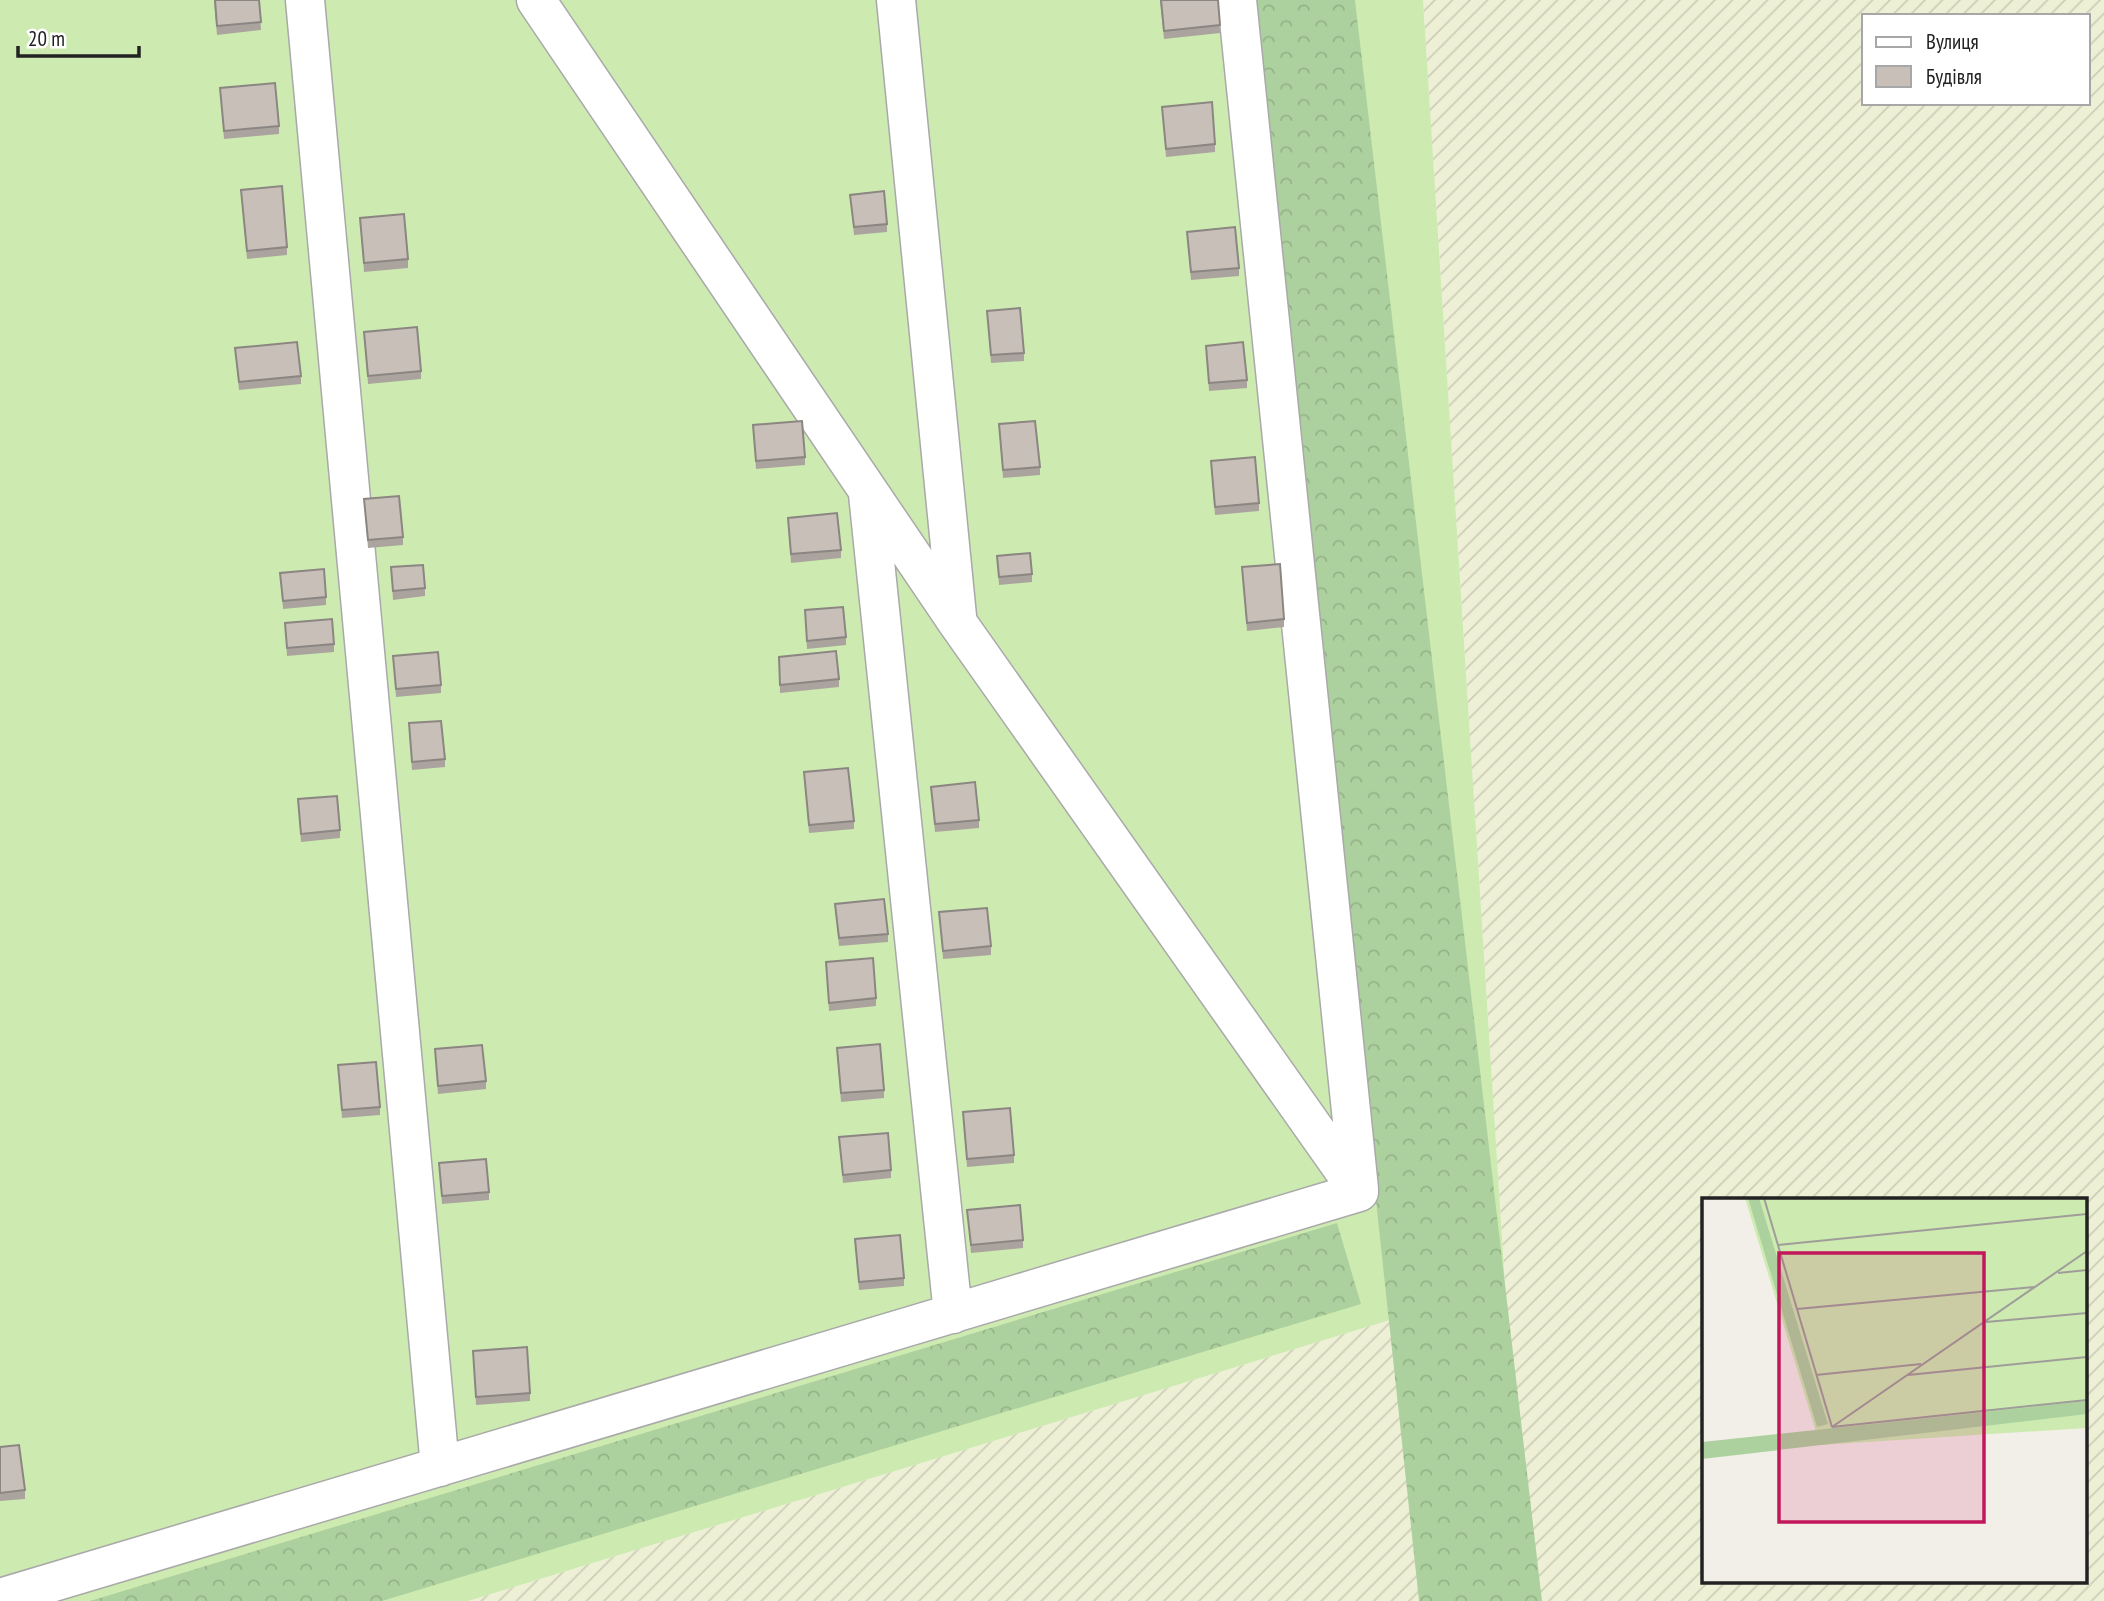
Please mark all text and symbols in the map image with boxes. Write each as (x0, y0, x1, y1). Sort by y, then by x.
scale bar (18, 14, 138, 58)
legend (1862, 14, 2090, 105)
text: 20 m (28, 25, 65, 52)
text: Вулиця (1926, 28, 1979, 55)
text: Будівля (1926, 63, 1982, 90)
inset map (1702, 1198, 2086, 1584)

